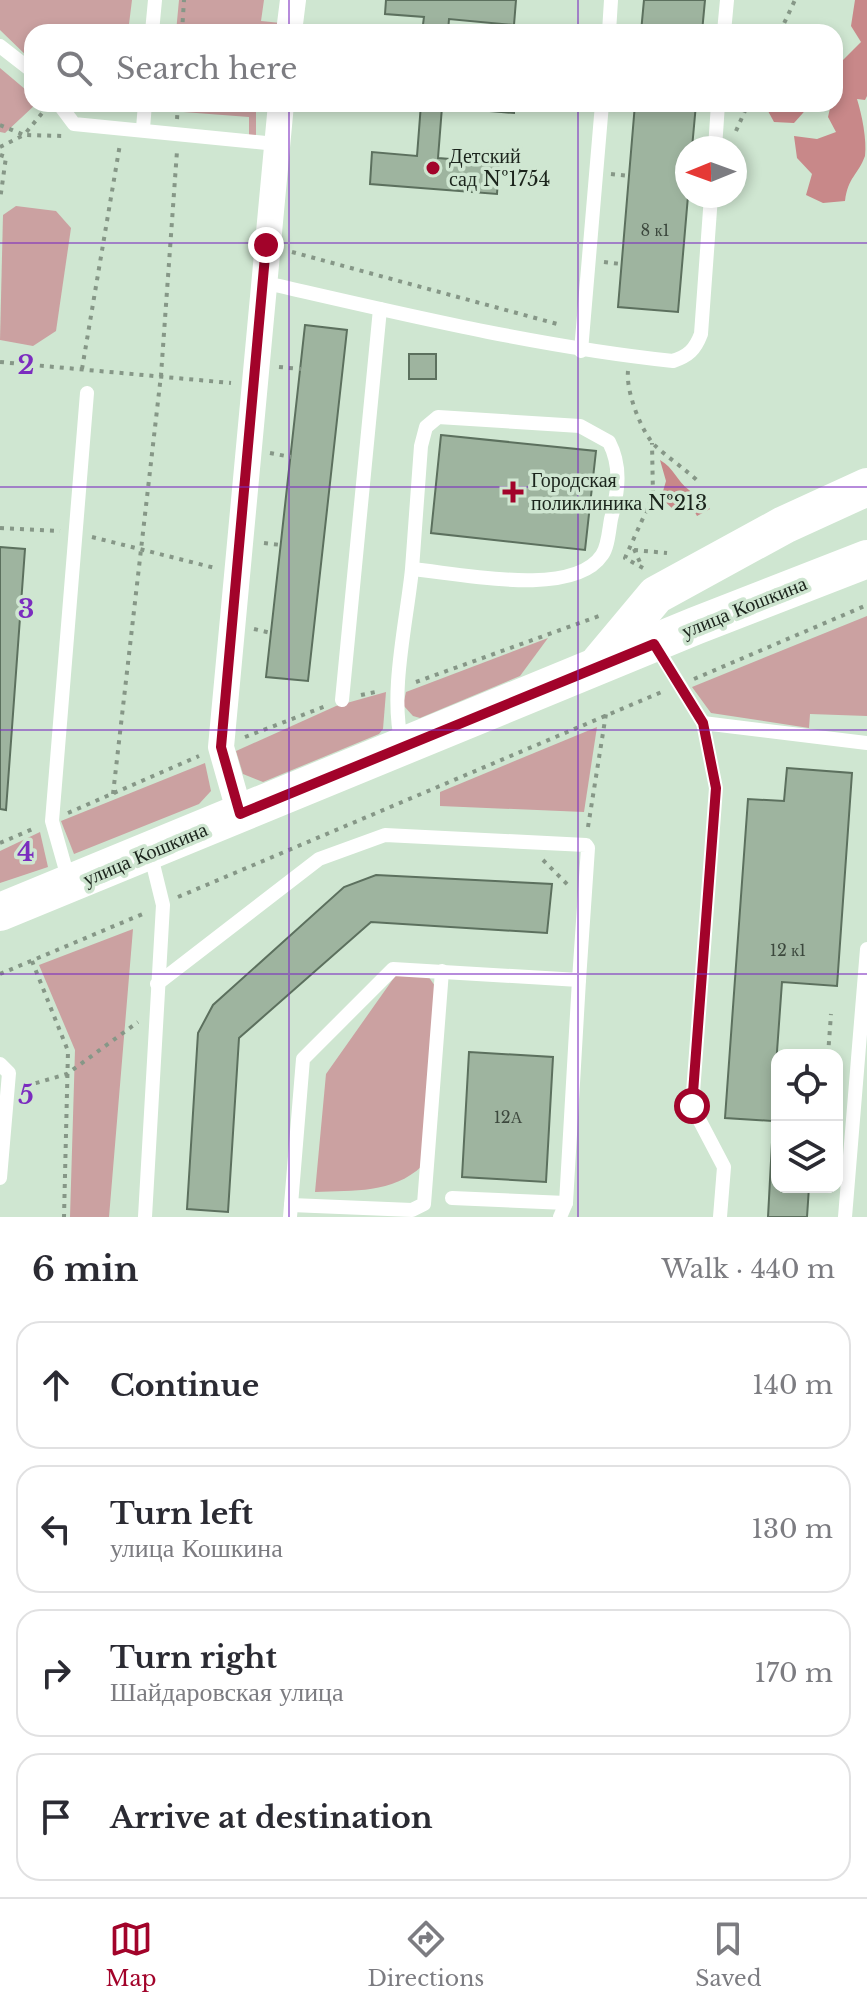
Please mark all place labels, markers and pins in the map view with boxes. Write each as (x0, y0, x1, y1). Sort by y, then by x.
place label: Детский сад №1754 (449, 144, 550, 191)
marker: Детский сад №1754 (424, 159, 442, 177)
place label: Городская поликлиника №213 (531, 468, 707, 515)
marker: Городская поликлиника №213 (502, 481, 524, 503)

